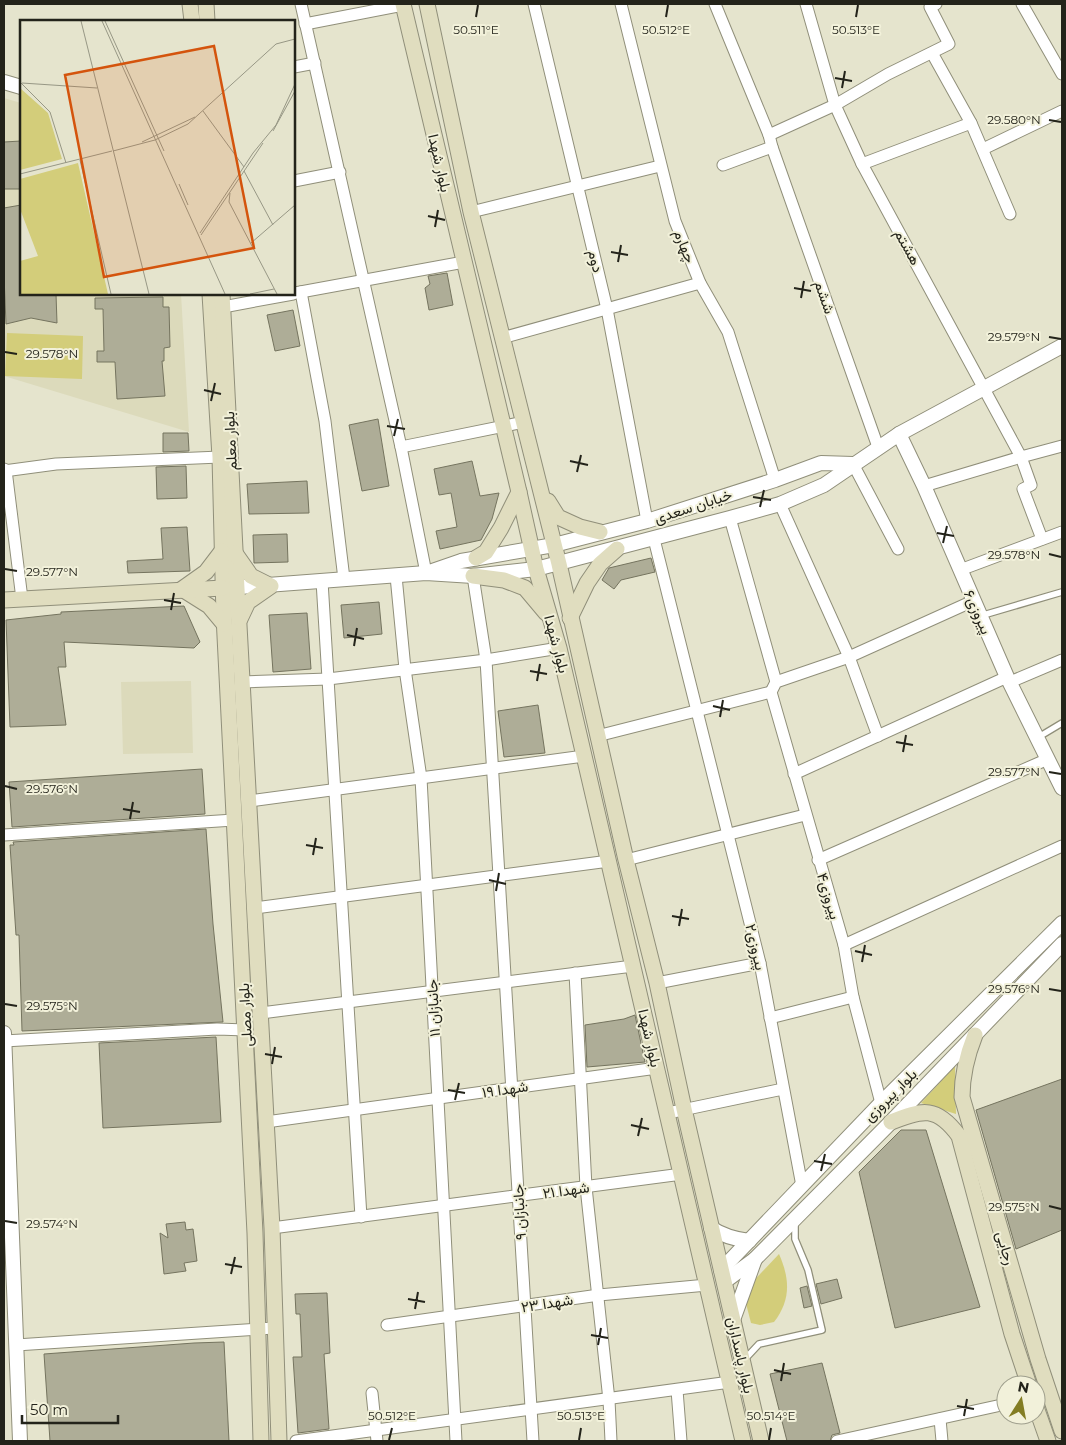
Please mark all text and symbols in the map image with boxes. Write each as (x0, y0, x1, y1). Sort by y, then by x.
inset map (20, 20, 295, 295)
text: 50.511°E (453, 22, 499, 37)
text: 50.512°E (642, 22, 690, 37)
text: 50.513°E (832, 22, 880, 37)
text: 29.580°N (987, 112, 1041, 127)
street label: بلوار شهدا (424, 132, 456, 194)
street label: هشتم (890, 226, 926, 269)
street label: چهارم (669, 227, 700, 266)
street label: دوم (583, 248, 608, 275)
street label: ششم (810, 278, 840, 317)
text: 29.579°N (988, 329, 1040, 344)
text: 29.578°N (26, 346, 78, 361)
street label: بلوار معلم (219, 411, 242, 471)
street label: خیابان سعدی (652, 484, 735, 528)
text: 29.578°N (988, 547, 1040, 562)
text: 29.577°N (26, 564, 78, 579)
street label: پیروزی۶ (959, 587, 996, 637)
street label: بلوار شهدا (540, 613, 574, 675)
text: 29.577°N (988, 764, 1040, 779)
text: 29.576°N (26, 781, 78, 796)
street label: پیروزی۴ (812, 870, 845, 922)
street label: پیروزی۲ (740, 922, 771, 972)
street label: جانبازان ۱۱ (422, 979, 444, 1037)
text: 29.576°N (988, 981, 1040, 996)
street label: بلوار مصلی (234, 983, 257, 1047)
text: 29.575°N (26, 998, 78, 1013)
street label: بلوار شهدا (634, 1007, 666, 1069)
street label: بلوار پیروزی (859, 1064, 921, 1126)
street label: شهدا ۱۹ (481, 1076, 529, 1102)
street label: شهدا ۲۱ (541, 1177, 591, 1203)
street label: جانبازان ۹ (508, 1183, 530, 1241)
text: 29.575°N (988, 1199, 1040, 1214)
text: 29.574°N (26, 1216, 78, 1231)
street label: رجایی (991, 1229, 1020, 1267)
street label: شهدا ۲۳ (520, 1289, 575, 1316)
street label: بلوار پاسداران (722, 1315, 759, 1395)
north arrow (996, 1375, 1046, 1425)
text: N (1016, 1377, 1031, 1397)
scale bar (22, 1392, 119, 1424)
text: 50 m (30, 1400, 68, 1419)
text: 50.512°E (368, 1408, 416, 1423)
text: 50.513°E (557, 1408, 605, 1423)
text: 50.514°E (747, 1408, 795, 1423)

